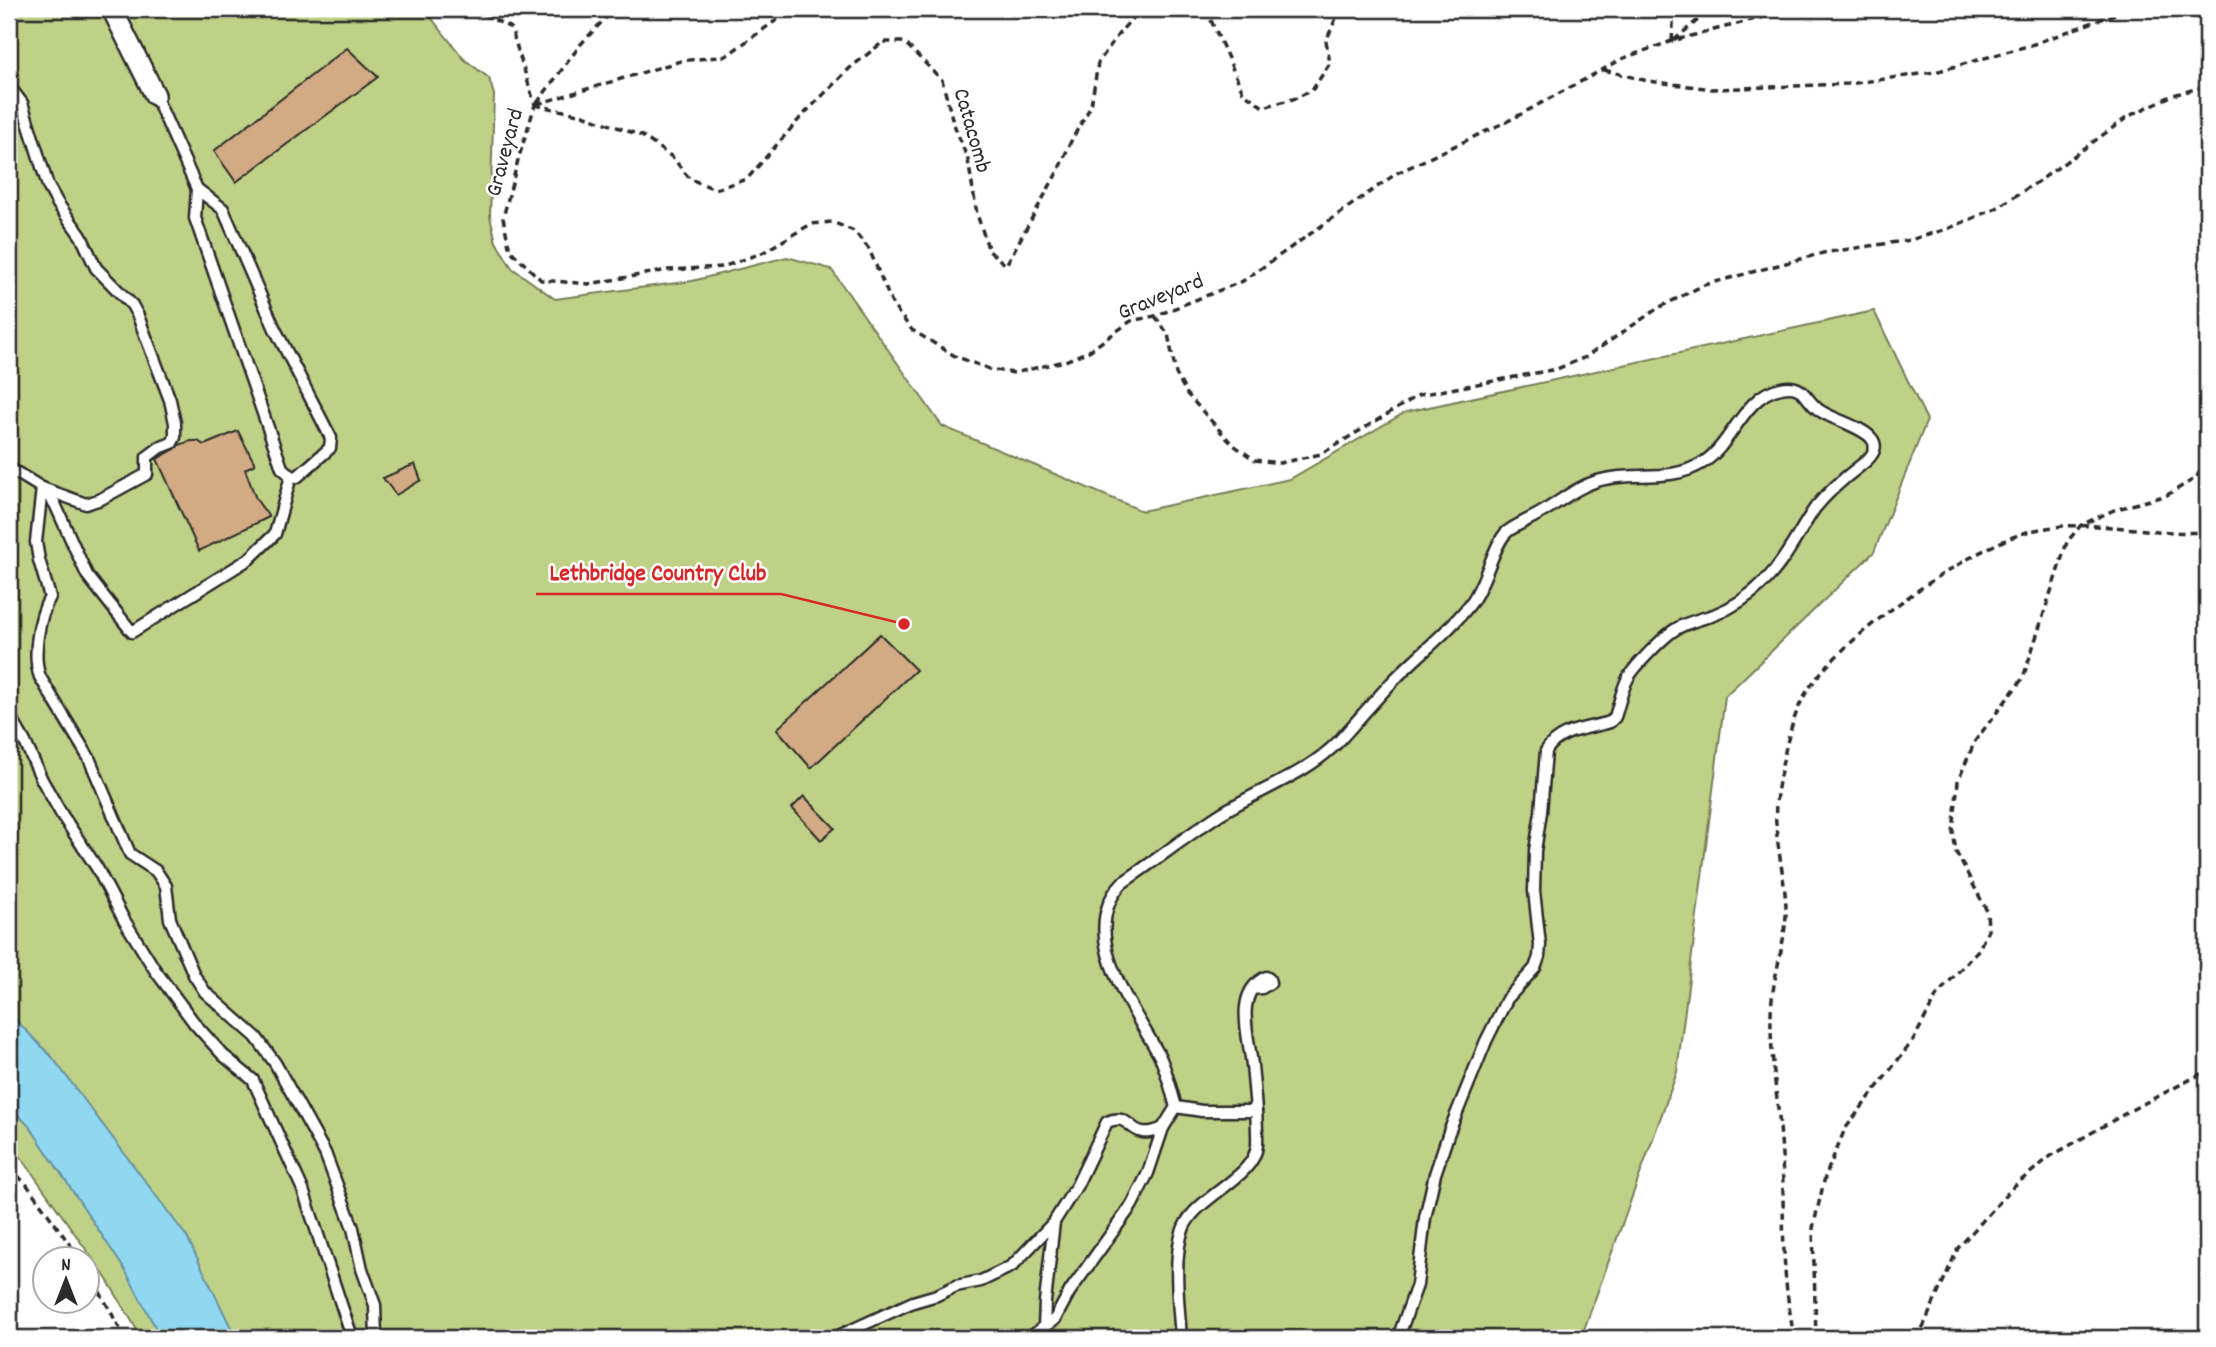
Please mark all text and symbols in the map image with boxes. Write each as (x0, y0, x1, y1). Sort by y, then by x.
street label: Catacomb (943, 85, 998, 177)
street label: Graveyard (479, 105, 534, 201)
street label: Graveyard (1113, 266, 1209, 330)
callout: Lethbridge Country Club (536, 549, 781, 594)
text: Lethbridge Country Club (550, 558, 766, 592)
north arrow (32, 1246, 102, 1316)
text: N (61, 1253, 71, 1280)

